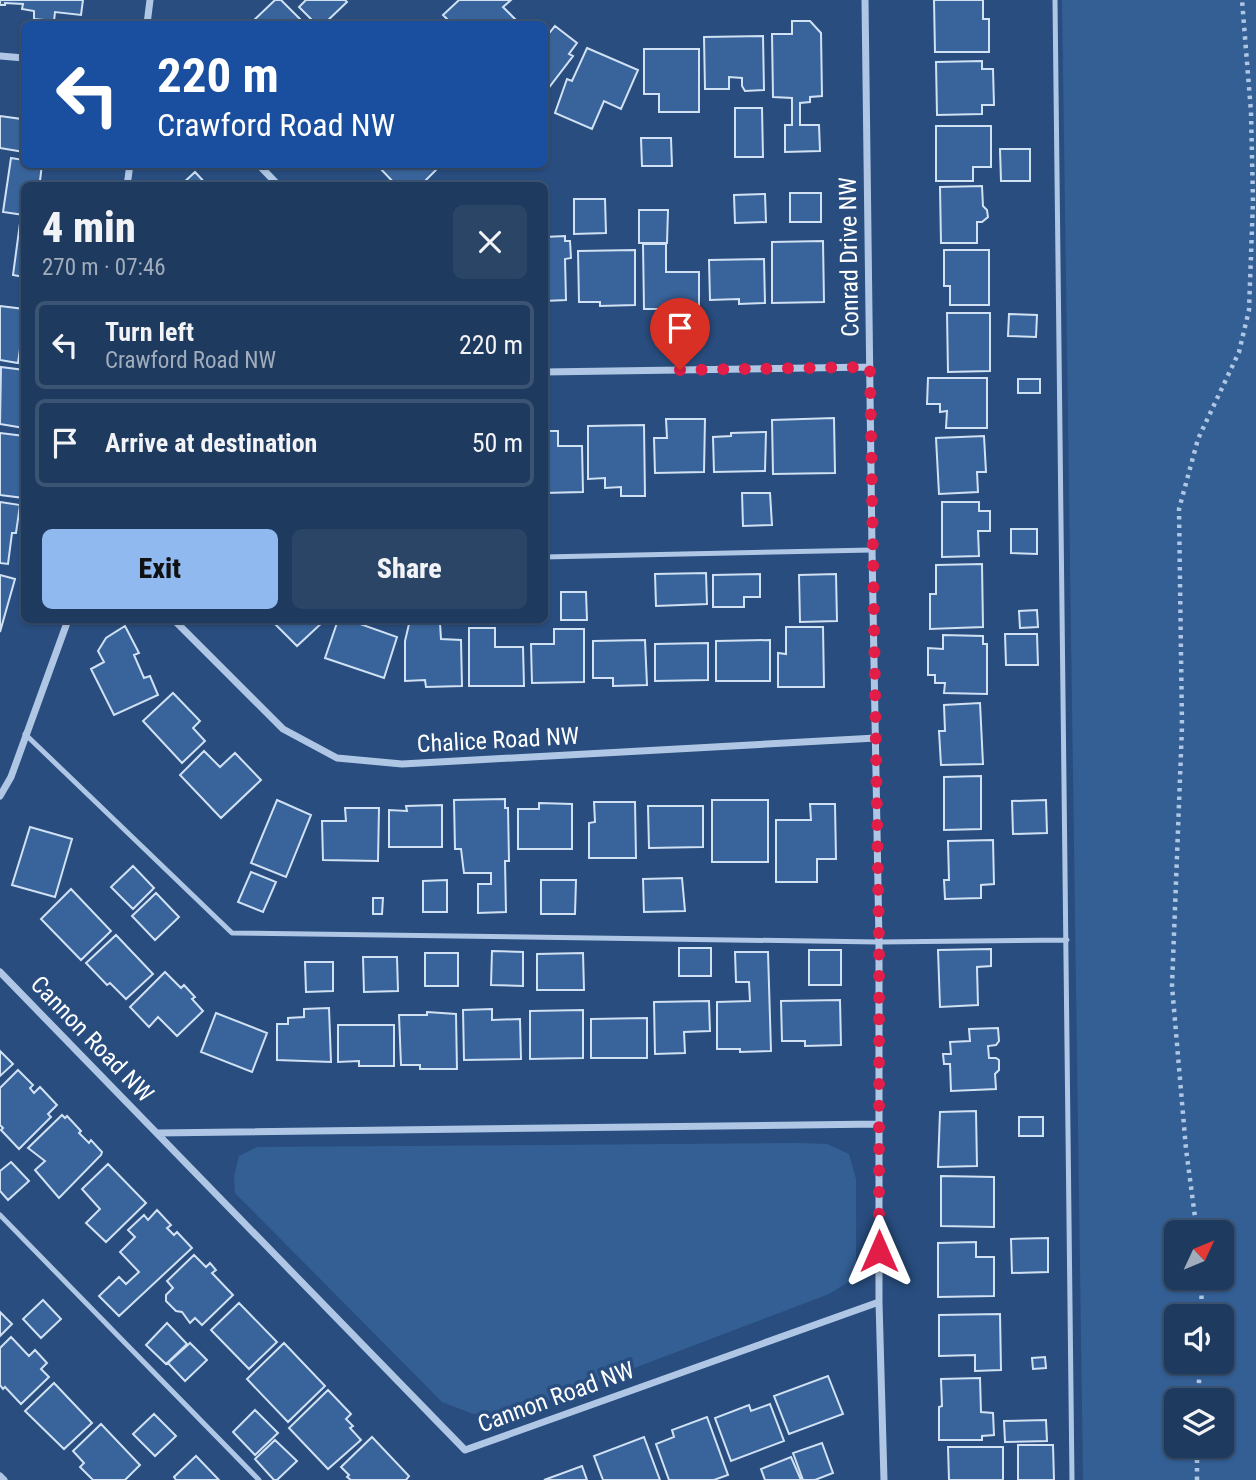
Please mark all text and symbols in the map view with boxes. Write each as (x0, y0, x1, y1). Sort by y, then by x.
text: 220 m (157, 47, 279, 104)
icon: left (42, 49, 133, 140)
text: Crawford Road NW (157, 106, 395, 144)
street label: Conrad Drive NW (834, 177, 864, 337)
text: 4 min (42, 203, 136, 252)
button: close (453, 205, 527, 279)
text: 270 m · 07:46 (42, 254, 166, 281)
pin (650, 298, 710, 370)
icon: arrive (661, 309, 699, 347)
text: Turn left (105, 317, 194, 347)
icon: left (46, 326, 84, 364)
text: 220 m (459, 330, 523, 360)
text: Crawford Road NW (105, 347, 276, 374)
icon: arrive (46, 424, 84, 462)
text: Arrive at destination (105, 428, 317, 458)
text: 50 m (472, 428, 523, 458)
button: Exit (42, 529, 278, 609)
button: Share (292, 529, 527, 609)
street label: Chalice Road NW (416, 722, 580, 758)
street label: Cannon Road NW (25, 970, 159, 1108)
position arrow (842, 1214, 916, 1288)
north arrow (1164, 1220, 1234, 1290)
map controls (1164, 1220, 1234, 1458)
button: sound (1164, 1304, 1234, 1374)
street label: Cannon Road NW (474, 1356, 638, 1438)
button: layers (1164, 1388, 1234, 1458)

